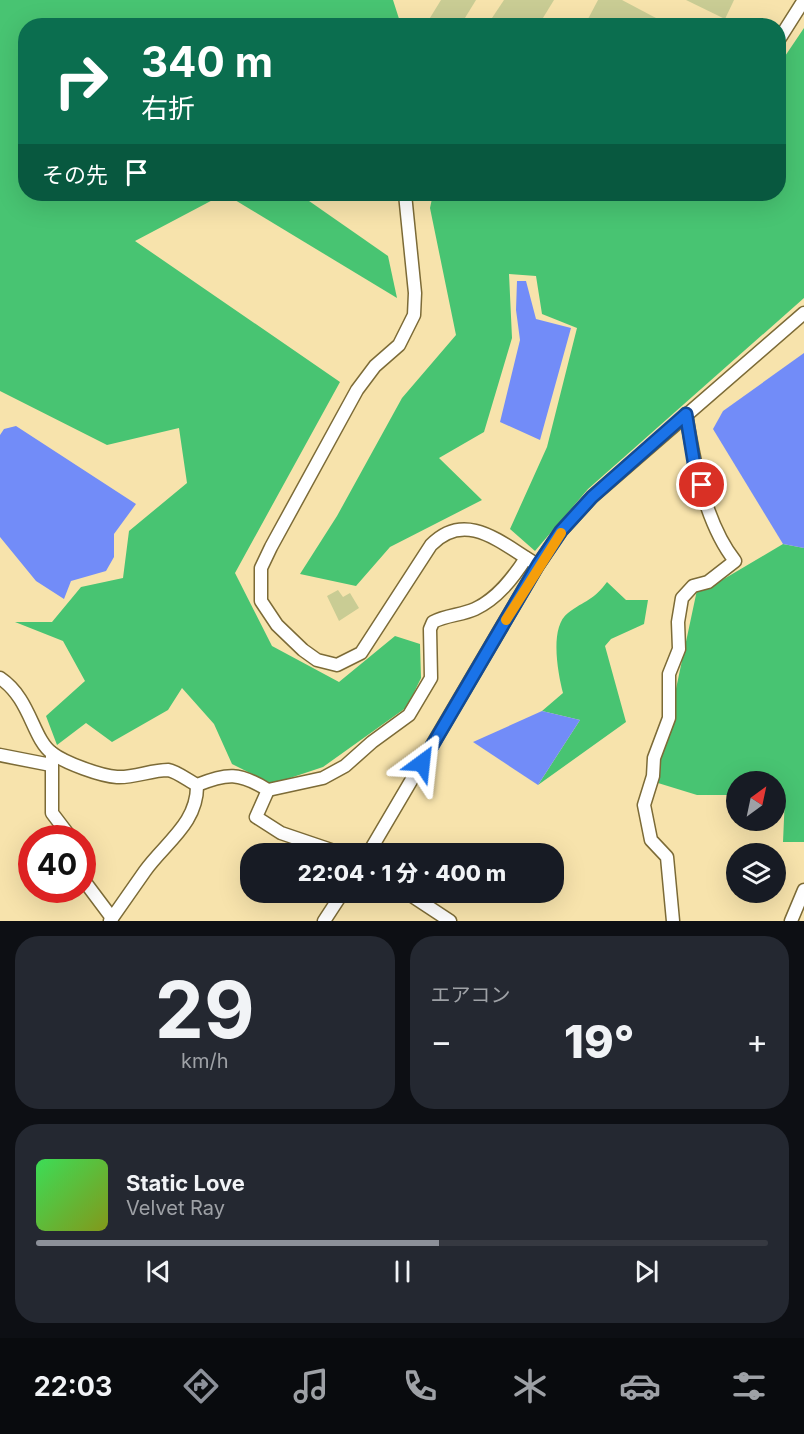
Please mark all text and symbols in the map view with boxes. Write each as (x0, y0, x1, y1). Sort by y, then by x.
text: 340 m (141, 36, 273, 87)
icon: right (42, 42, 120, 120)
text: 右折 (141, 92, 195, 125)
icon: arrive (120, 156, 153, 189)
text: その先 (42, 162, 108, 188)
pin (676, 459, 727, 510)
icon: arrive (685, 468, 718, 501)
position arrow (390, 731, 454, 795)
north arrow (726, 771, 786, 831)
map controls (726, 771, 786, 903)
speed limit sign: 40 (18, 825, 96, 903)
button: layers (726, 843, 786, 903)
text: 22:04 · 1 分 · 400 m (298, 860, 506, 886)
text: 29 (155, 962, 255, 1057)
text: エアコン (431, 983, 511, 1007)
text: 19° (564, 1014, 634, 1069)
text: − (431, 1021, 452, 1061)
text: + (746, 1021, 768, 1061)
text: km/h (181, 1049, 229, 1073)
text: Static Love (126, 1170, 245, 1196)
text: Velvet Ray (126, 1196, 225, 1220)
icon: previous (142, 1255, 175, 1288)
icon: pause (386, 1255, 419, 1288)
icon: next (630, 1255, 663, 1288)
icon: directions (180, 1365, 222, 1407)
icon: music (290, 1365, 332, 1407)
icon: phone (399, 1365, 441, 1407)
icon: climate (509, 1365, 551, 1407)
icon: car (619, 1365, 661, 1407)
icon: filters (728, 1365, 770, 1407)
text: 22:03 (34, 1370, 112, 1403)

